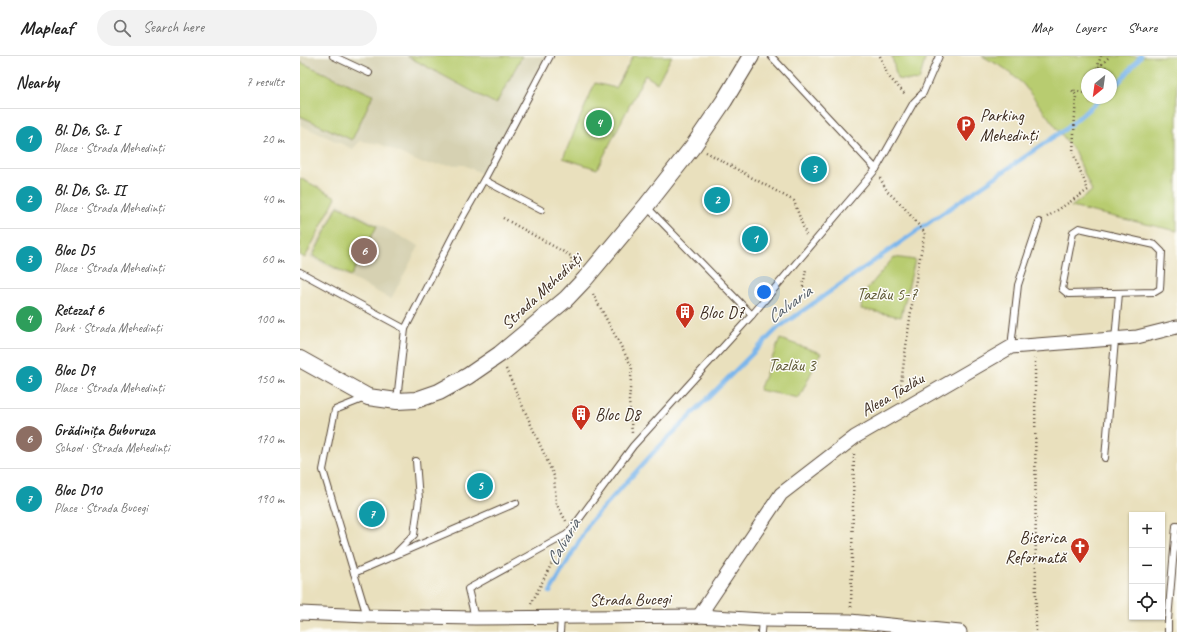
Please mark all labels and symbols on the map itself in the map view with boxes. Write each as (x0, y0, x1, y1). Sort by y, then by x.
north arrow (1081, 68, 1117, 104)
place label: Parking Mehedinți (980, 105, 1039, 146)
pin: 4 (586, 108, 612, 138)
parking icon: Parking Mehedinți (955, 114, 977, 142)
pin: 3 (801, 154, 827, 184)
pin: 2 (704, 185, 730, 215)
pin: 1 (742, 224, 768, 254)
pin: 6 (351, 236, 377, 266)
street label: Strada Mehedinți (497, 247, 587, 334)
water label: Calvaria (762, 279, 818, 328)
your location (754, 282, 774, 302)
park label: Tazlău 5-7 (857, 284, 919, 305)
building icon: Bloc D7 (674, 301, 696, 329)
place label: Bloc D7 (699, 302, 746, 323)
park label: Tazlău 3 (768, 355, 817, 376)
street label: Aleea Tazlău (857, 367, 929, 421)
building icon: Bloc D8 (570, 403, 592, 431)
place label: Bloc D8 (595, 404, 643, 425)
pin: 5 (467, 471, 493, 501)
pin: 7 (359, 499, 385, 529)
water label: Calvaria (541, 513, 586, 569)
place label: Biserica Reformată (1005, 527, 1068, 568)
church icon: Biserica Reformată (1069, 536, 1091, 564)
street label: Strada Bucegi (589, 588, 673, 611)

